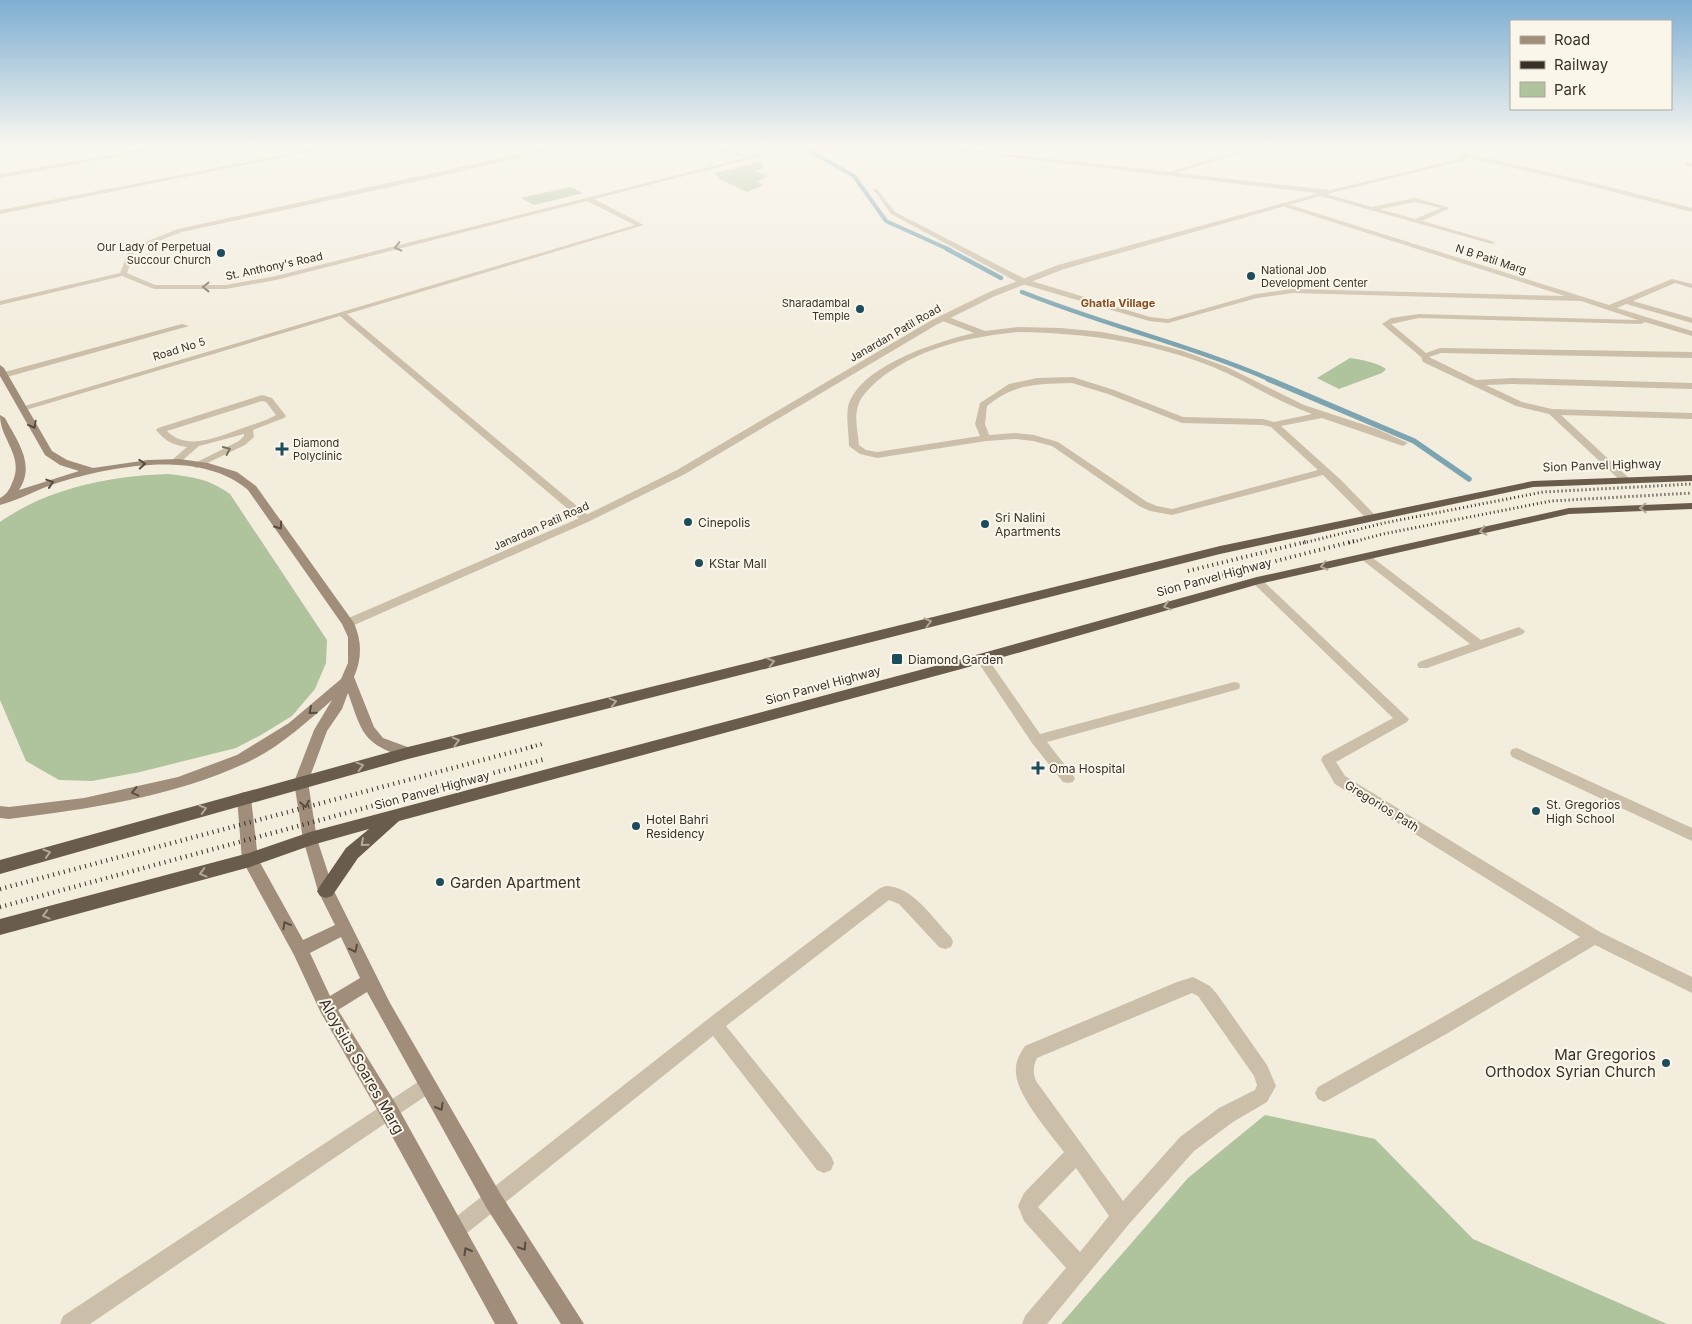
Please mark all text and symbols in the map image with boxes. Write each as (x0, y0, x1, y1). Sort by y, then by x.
legend (1510, 20, 1672, 110)
text: Road (1554, 30, 1590, 49)
text: Railway (1554, 55, 1609, 74)
text: Park (1554, 80, 1587, 99)
place label: Our Lady of Perpetual Succour Church (97, 240, 211, 267)
one-way arrow (394, 241, 403, 252)
street label: N B Patil Marg (1454, 241, 1528, 277)
marker: Our Lady of Perpetual Succour Church (215, 247, 227, 259)
street label: St. Anthony's Road (224, 249, 324, 283)
place label: National Job Development Center (1261, 263, 1368, 290)
marker: National Job Development Center (1245, 270, 1257, 282)
one-way arrow (201, 282, 209, 292)
place label: Sharadambal Temple (782, 296, 850, 323)
district label: Ghatla Village (1081, 296, 1156, 310)
street label: Janardan Patil Road (847, 301, 943, 365)
marker: Sharadambal Temple (854, 303, 866, 315)
street label: Road No 5 (151, 334, 207, 364)
one-way arrow (27, 420, 37, 429)
place label: Diamond Polyclinic (293, 436, 342, 463)
marker: Diamond Polyclinic (275, 442, 289, 456)
one-way arrow (222, 446, 231, 456)
street label: Sion Panvel Highway (1542, 455, 1662, 475)
one-way arrow (138, 458, 146, 469)
one-way arrow (46, 478, 54, 488)
street label: Janardan Patil Road (491, 499, 591, 553)
one-way arrow (1639, 503, 1647, 514)
place label: Sri Nalini Apartments (995, 510, 1061, 539)
place label: Cinepolis (698, 515, 750, 530)
marker: Cinepolis (682, 516, 694, 528)
marker: Sri Nalini Apartments (979, 518, 991, 530)
one-way arrow (273, 520, 282, 530)
one-way arrow (1479, 525, 1487, 535)
street label: Sion Panvel Highway (1155, 554, 1274, 600)
place label: KStar Mall (709, 556, 767, 571)
marker: KStar Mall (693, 557, 705, 569)
one-way arrow (1320, 560, 1329, 571)
one-way arrow (1163, 601, 1172, 611)
one-way arrow (924, 617, 933, 628)
marker: Diamond Garden (890, 652, 904, 666)
place label: Diamond Garden (908, 652, 1003, 667)
one-way arrow (766, 657, 775, 668)
street label: Sion Panvel Highway (764, 662, 883, 708)
one-way arrow (609, 697, 618, 708)
one-way arrow (309, 705, 318, 713)
one-way arrow (451, 736, 460, 747)
one-way arrow (356, 761, 364, 772)
marker: Oma Hospital (1031, 761, 1045, 775)
place label: Oma Hospital (1049, 761, 1125, 776)
street label: Sion Panvel Highway (373, 767, 492, 813)
street label: Gregorios Path (1342, 777, 1422, 835)
one-way arrow (132, 787, 140, 797)
place label: St. Gregorios High School (1546, 797, 1620, 826)
one-way arrow (300, 799, 310, 808)
one-way arrow (199, 805, 207, 815)
marker: St. Gregorios High School (1530, 805, 1542, 817)
place label: Hotel Bahri Residency (646, 812, 709, 841)
marker: Hotel Bahri Residency (630, 820, 642, 832)
one-way arrow (361, 837, 370, 846)
one-way arrow (42, 849, 50, 859)
one-way arrow (199, 867, 208, 878)
place label: Garden Apartment (450, 873, 581, 892)
marker: Garden Apartment (434, 876, 446, 888)
one-way arrow (42, 909, 51, 920)
one-way arrow (283, 921, 293, 930)
one-way arrow (348, 944, 358, 953)
street label: Aloysius Soares Marg (315, 995, 409, 1137)
place label: Mar Gregorios Orthodox Syrian Church (1485, 1045, 1656, 1081)
marker: Mar Gregorios Orthodox Syrian Church (1660, 1057, 1672, 1069)
one-way arrow (434, 1102, 444, 1111)
one-way arrow (517, 1241, 526, 1250)
one-way arrow (463, 1247, 473, 1256)

